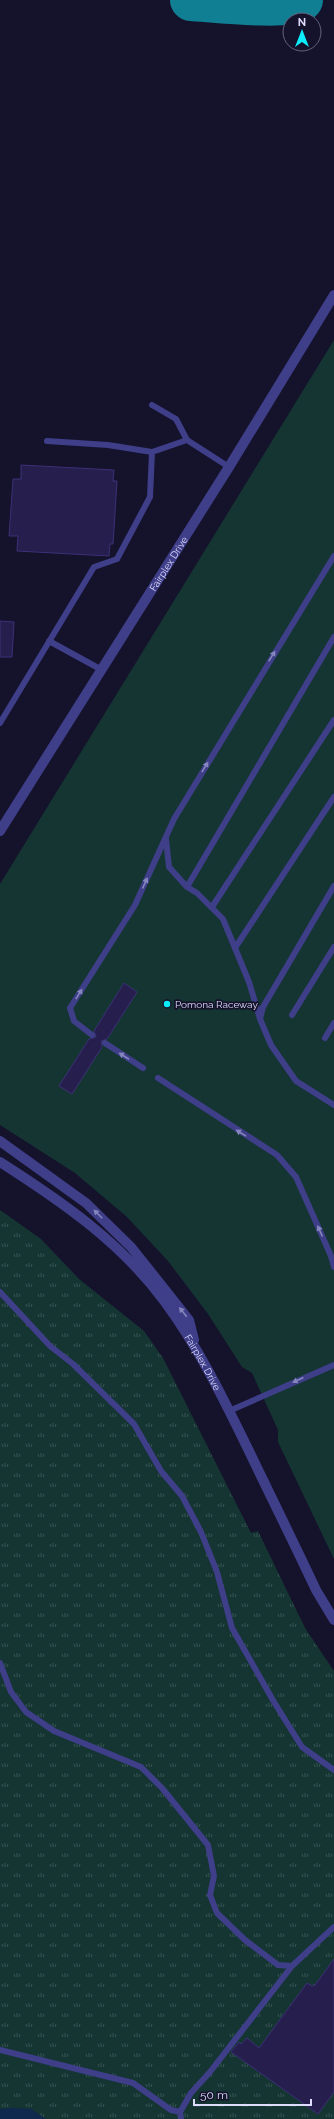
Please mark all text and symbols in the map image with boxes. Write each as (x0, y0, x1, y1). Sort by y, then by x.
north arrow (282, 12, 322, 52)
text: N (298, 16, 306, 29)
street label: Fairplex Drive (147, 534, 190, 593)
one-way arrow (269, 650, 276, 662)
one-way arrow (201, 761, 208, 773)
one-way arrow (142, 877, 148, 888)
one-way arrow (75, 989, 83, 999)
marker: Pomona Raceway (162, 999, 172, 1009)
place label: Pomona Raceway (175, 999, 258, 1010)
one-way arrow (119, 1052, 129, 1060)
one-way arrow (235, 1129, 247, 1136)
one-way arrow (93, 1209, 103, 1219)
one-way arrow (317, 1225, 323, 1236)
one-way arrow (178, 1307, 187, 1318)
street label: Fairplex Drive (182, 1333, 223, 1392)
one-way arrow (293, 1377, 304, 1383)
scale bar (194, 2081, 311, 2107)
text: 50 m (200, 2088, 228, 2102)

